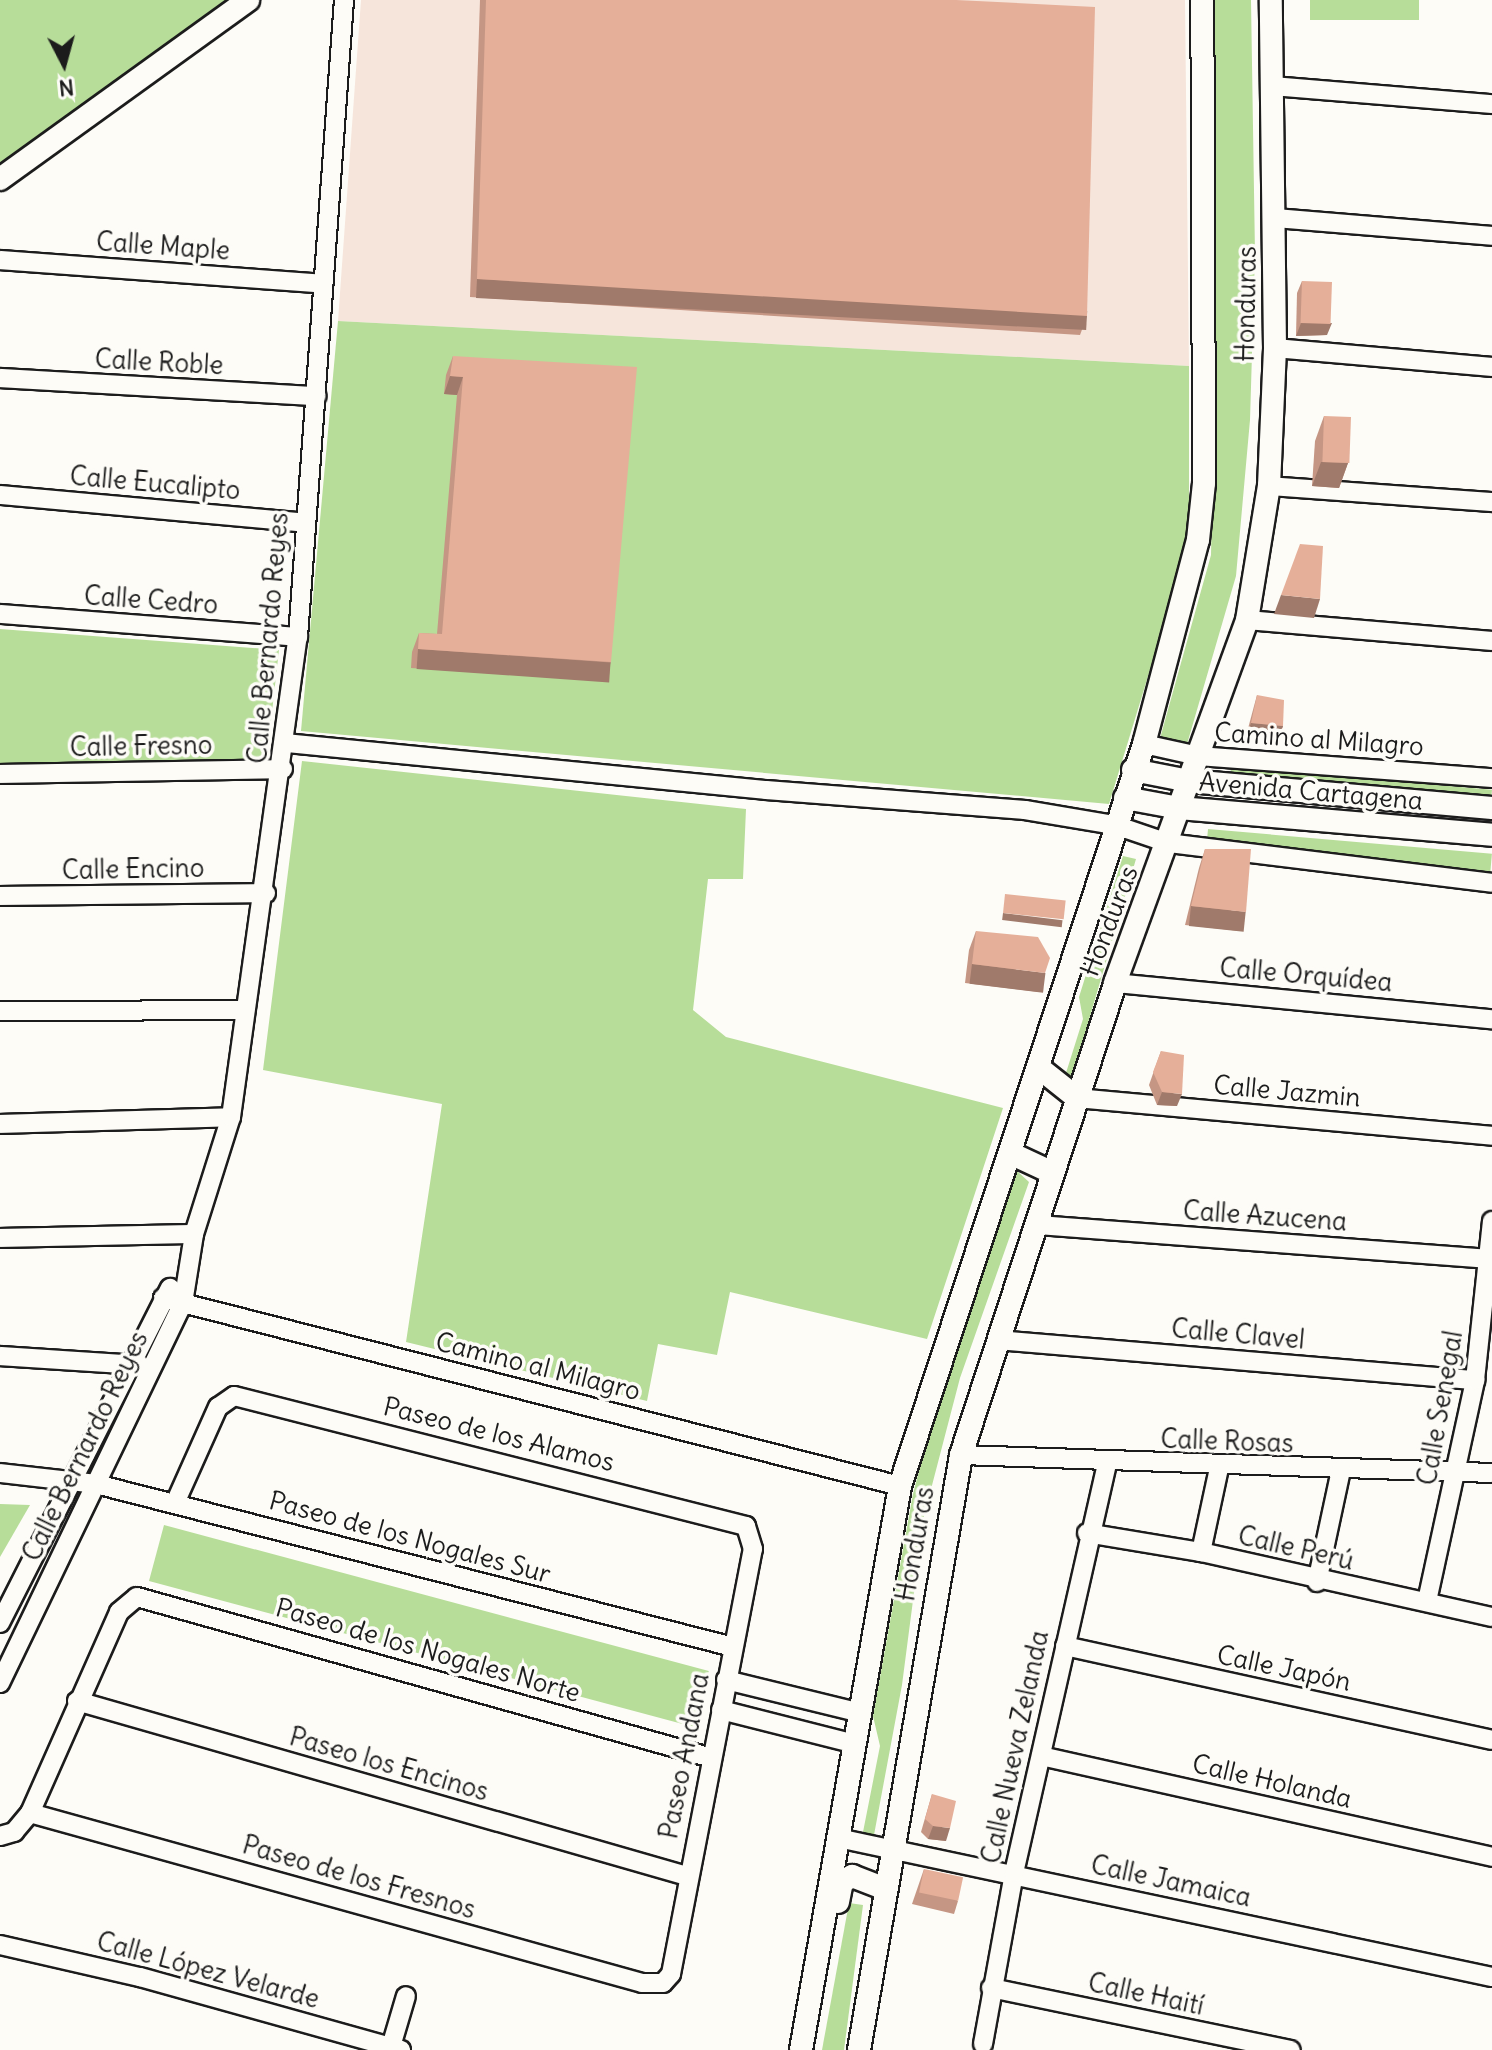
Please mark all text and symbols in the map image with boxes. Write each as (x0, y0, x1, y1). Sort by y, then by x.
north arrow (24, 24, 104, 104)
text: N (57, 73, 76, 103)
street label: Calle Maple (95, 226, 231, 266)
street label: Honduras (1229, 246, 1263, 362)
street label: Calle Roble (94, 343, 224, 381)
street label: Calle Eucalipto (68, 460, 242, 506)
street label: Calle Bernardo Reyes (241, 511, 295, 765)
street label: Calle Cedro (83, 580, 219, 620)
street label: Camino al Milagro (1213, 716, 1425, 762)
street label: Calle Fresno (69, 729, 213, 763)
street label: Avenida Cartagena (1198, 766, 1424, 816)
street label: Calle Encino (61, 852, 205, 886)
street label: Honduras (1074, 861, 1144, 981)
street label: Calle Orquídea (1218, 952, 1394, 998)
street label: Calle Jazmin (1212, 1069, 1362, 1113)
street label: Calle Azucena (1182, 1195, 1348, 1237)
street label: Calle Clavel (1170, 1313, 1306, 1355)
street label: Camino al Milagro (432, 1325, 644, 1407)
street label: Calle Bernardo Reyes (16, 1326, 154, 1566)
street label: Calle Senegal (1411, 1328, 1469, 1488)
street label: Paseo de los Alamos (380, 1390, 618, 1478)
street label: Calle Rosas (1160, 1423, 1294, 1459)
street label: Paseo de los Nogales Sur (266, 1484, 554, 1590)
street label: Honduras (890, 1484, 940, 1604)
street label: Calle Perú (1235, 1520, 1357, 1576)
street label: Paseo de los Nogales Norte (272, 1592, 584, 1708)
street label: Calle Nueva Zelanda (975, 1628, 1055, 1866)
street label: Calle Japón (1214, 1639, 1354, 1697)
street label: Paseo Andana (653, 1670, 715, 1842)
street label: Paseo los Encinos (286, 1721, 492, 1807)
street label: Calle Holanda (1189, 1747, 1355, 1815)
street label: Paseo de los Fresnos (239, 1829, 479, 1925)
street label: Calle Jamaica (1088, 1849, 1254, 1913)
street label: Calle López Velarde (93, 1925, 323, 2015)
street label: Calle Haití (1085, 1967, 1207, 2021)

